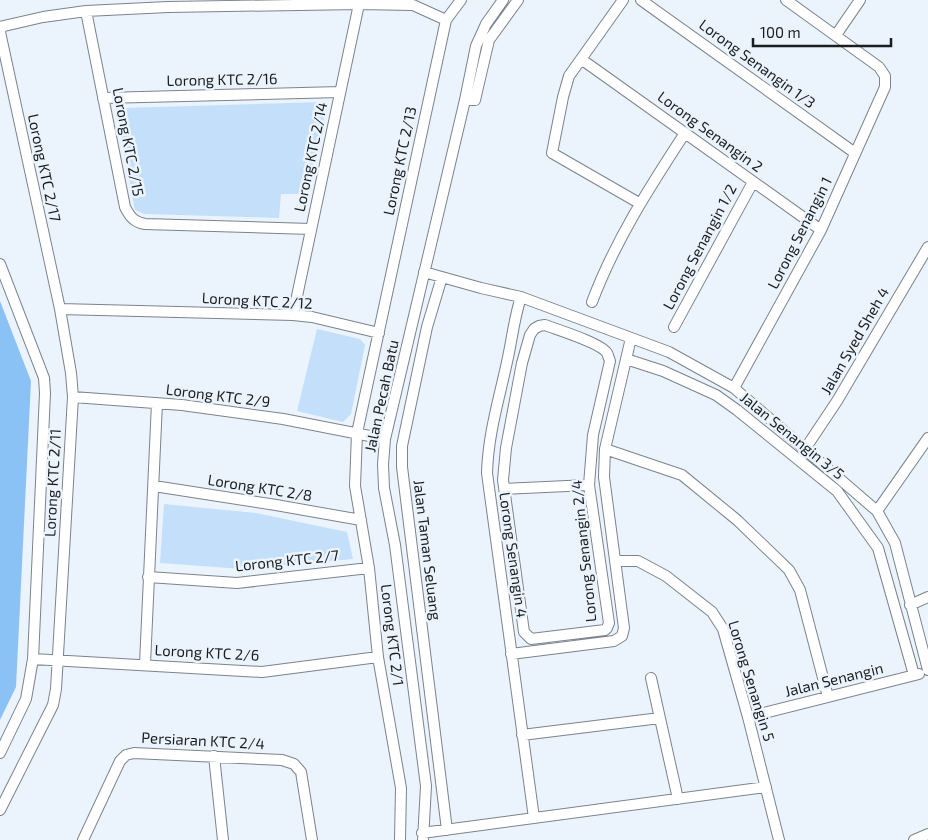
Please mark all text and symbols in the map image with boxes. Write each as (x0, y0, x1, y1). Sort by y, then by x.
street label: Lorong Senangin 1/3 (696, 15, 819, 111)
scale bar (753, 15, 890, 47)
text: 100 m (760, 23, 801, 41)
street label: Lorong KTC 2/16 (166, 69, 278, 89)
street label: Lorong KTC 2/15 (110, 86, 148, 198)
street label: Lorong Senangin 2 (654, 87, 767, 175)
street label: Lorong KTC 2/14 (290, 100, 330, 213)
street label: Lorong KTC 2/13 (379, 105, 419, 217)
street label: Lorong KTC 2/17 (25, 112, 65, 224)
street label: Lorong Senangin 1 (763, 174, 835, 292)
street label: Lorong Senangin 1/2 (658, 181, 740, 312)
street label: Jalan Syed Sheh 4 (816, 284, 892, 397)
street label: Lorong KTC 2/12 (201, 288, 313, 312)
street label: Jalan Pecah Batu (360, 338, 402, 454)
street label: Lorong KTC 2/9 (165, 380, 271, 410)
street label: Jalan Senangin 3/5 (737, 388, 848, 483)
street label: Lorong KTC 2/11 (40, 428, 64, 538)
street label: Lorong KTC 2/8 (207, 470, 314, 504)
street label: Jalan Taman Seluang (410, 479, 446, 622)
street label: Lorong Senangin 2/4 (567, 479, 599, 623)
street label: Lorong Senangin 4 (496, 491, 532, 619)
street label: Lorong KTC 2/7 (234, 546, 340, 574)
street label: Lorong KTC 2/1 (378, 583, 408, 687)
street label: Lorong Senangin 5 (725, 618, 779, 743)
street label: Lorong KTC 2/6 (154, 640, 260, 664)
street label: Jalan Senangin (783, 658, 885, 700)
street label: Persiaran KTC 2/4 (141, 728, 265, 752)

